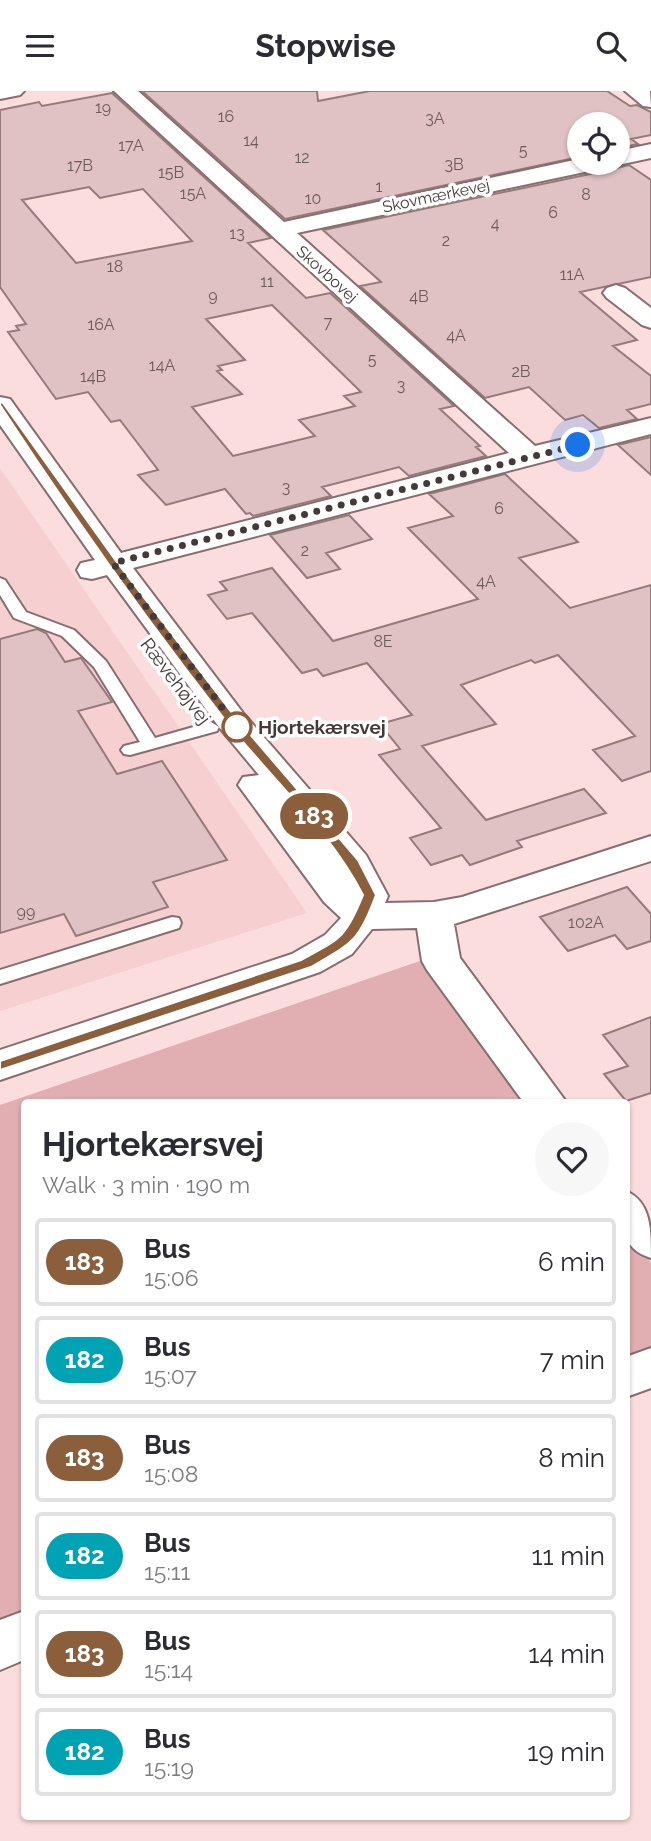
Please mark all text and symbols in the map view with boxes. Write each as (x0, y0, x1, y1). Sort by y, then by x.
icon: menu (21, 27, 59, 65)
text: Stopwise (255, 27, 396, 64)
icon: search (592, 27, 630, 65)
house number: 19 (95, 98, 111, 117)
house number: 16 (218, 107, 234, 126)
house number: 3A (425, 109, 445, 128)
map controls (567, 112, 630, 175)
button: locate (567, 112, 630, 175)
house number: 14 (243, 131, 259, 150)
house number: 17A (118, 136, 144, 155)
house number: 5 (519, 141, 528, 160)
house number: 12 (294, 148, 310, 167)
house number: 3B (444, 155, 464, 174)
house number: 17B (67, 156, 93, 175)
house number: 15B (158, 163, 184, 182)
street label: Skovmærkevej (381, 175, 491, 217)
house number: 1 (376, 177, 383, 196)
house number: 15A (180, 184, 206, 203)
house number: 8 (581, 185, 591, 204)
house number: 10 (305, 189, 321, 208)
house number: 6 (548, 203, 558, 222)
house number: 4 (491, 214, 500, 233)
house number: 13 (229, 224, 245, 243)
house number: 2 (442, 231, 450, 250)
street label: Skovbovej (292, 242, 362, 306)
house number: 18 (107, 257, 123, 276)
house number: 11A (560, 265, 584, 284)
house number: 11 (260, 272, 274, 291)
house number: 9 (208, 286, 218, 305)
house number: 4B (409, 287, 429, 306)
house number: 7 (324, 313, 333, 332)
house number: 16A (87, 315, 115, 334)
house number: 4A (446, 326, 466, 345)
house number: 5 (368, 350, 377, 369)
house number: 14A (149, 356, 175, 375)
house number: 2B (512, 362, 531, 381)
house number: 14B (80, 367, 106, 386)
house number: 3 (397, 376, 405, 395)
your location (560, 427, 595, 462)
house number: 3 (282, 478, 290, 497)
house number: 6 (494, 499, 504, 518)
house number: 2 (301, 541, 309, 560)
house number: 4A (476, 572, 496, 591)
house number: 8E (373, 632, 393, 651)
street label: Rævehøjvej (136, 633, 216, 729)
marker: Hjortekærsvej (222, 712, 252, 742)
place label: Hjortekærsvej (258, 716, 386, 738)
line badge: 183 (274, 793, 354, 839)
text: 183 (294, 801, 334, 830)
house number: 99 (17, 902, 35, 921)
house number: 102A (568, 913, 604, 932)
button: heart (535, 1122, 609, 1196)
text: Hjortekærsvej (42, 1125, 264, 1164)
text: Walk · 3 min · 190 m (42, 1171, 250, 1198)
text: Bus (144, 1234, 191, 1264)
text: 183 (65, 1247, 104, 1276)
text: 6 min (538, 1247, 605, 1277)
text: 15:06 (144, 1264, 199, 1291)
text: Bus (144, 1332, 191, 1362)
text: 182 (65, 1345, 104, 1374)
text: 7 min (540, 1345, 605, 1375)
text: 15:07 (144, 1362, 197, 1389)
text: Bus (144, 1430, 191, 1460)
text: 183 (65, 1443, 104, 1472)
text: 8 min (538, 1443, 605, 1473)
text: 15:08 (144, 1460, 198, 1487)
text: Bus (144, 1528, 191, 1558)
text: 182 (65, 1541, 104, 1570)
text: 11 min (531, 1541, 605, 1571)
text: 15:11 (144, 1558, 190, 1585)
text: Bus (144, 1626, 191, 1656)
text: 183 (65, 1639, 104, 1668)
text: 14 min (528, 1639, 605, 1669)
text: 15:14 (144, 1656, 193, 1683)
text: Bus (144, 1724, 191, 1754)
text: 182 (65, 1737, 104, 1766)
text: 19 min (527, 1737, 605, 1767)
text: 15:19 (144, 1754, 194, 1781)

